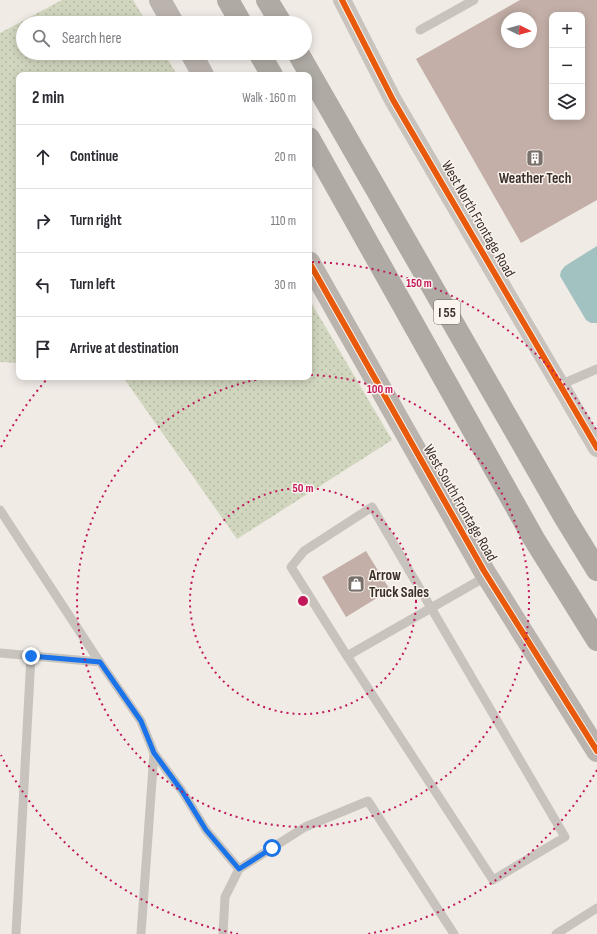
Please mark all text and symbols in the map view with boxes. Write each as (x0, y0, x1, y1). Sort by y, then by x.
north arrow (501, 12, 537, 48)
map controls (549, 12, 585, 120)
button: + (549, 12, 585, 48)
search box (16, 16, 312, 60)
icon: search (30, 27, 52, 49)
text: Search here (62, 29, 122, 48)
button: − (549, 48, 585, 84)
button: layers (549, 84, 585, 120)
text: 2 min (32, 88, 64, 108)
text: Walk · 160 m (242, 90, 296, 106)
icon: ahead (32, 146, 54, 168)
text: Continue (70, 147, 119, 166)
building icon: Weather Tech (525, 148, 545, 168)
text: 20 m (274, 149, 296, 165)
street label: West North Frontage Road (437, 157, 519, 281)
place label: Weather Tech (499, 169, 571, 188)
icon: right (32, 210, 54, 232)
text: Turn right (70, 211, 122, 230)
text: 110 m (271, 213, 296, 229)
icon: left (32, 274, 54, 296)
text: Turn left (70, 275, 115, 294)
text: 150 m (406, 276, 432, 291)
text: 30 m (274, 277, 296, 293)
road number: I 55 (434, 300, 460, 324)
icon: arrive (32, 338, 54, 360)
text: Arrive at destination (70, 339, 179, 358)
text: 100 m (367, 382, 393, 397)
street label: West South Frontage Road (419, 441, 501, 565)
text: 50 m (293, 481, 313, 496)
place label: Arrow Truck Sales (368, 566, 429, 602)
shop icon: Arrow Truck Sales (346, 574, 366, 594)
centre of rings (296, 594, 310, 608)
route end (22, 647, 40, 665)
route start (263, 839, 281, 857)

